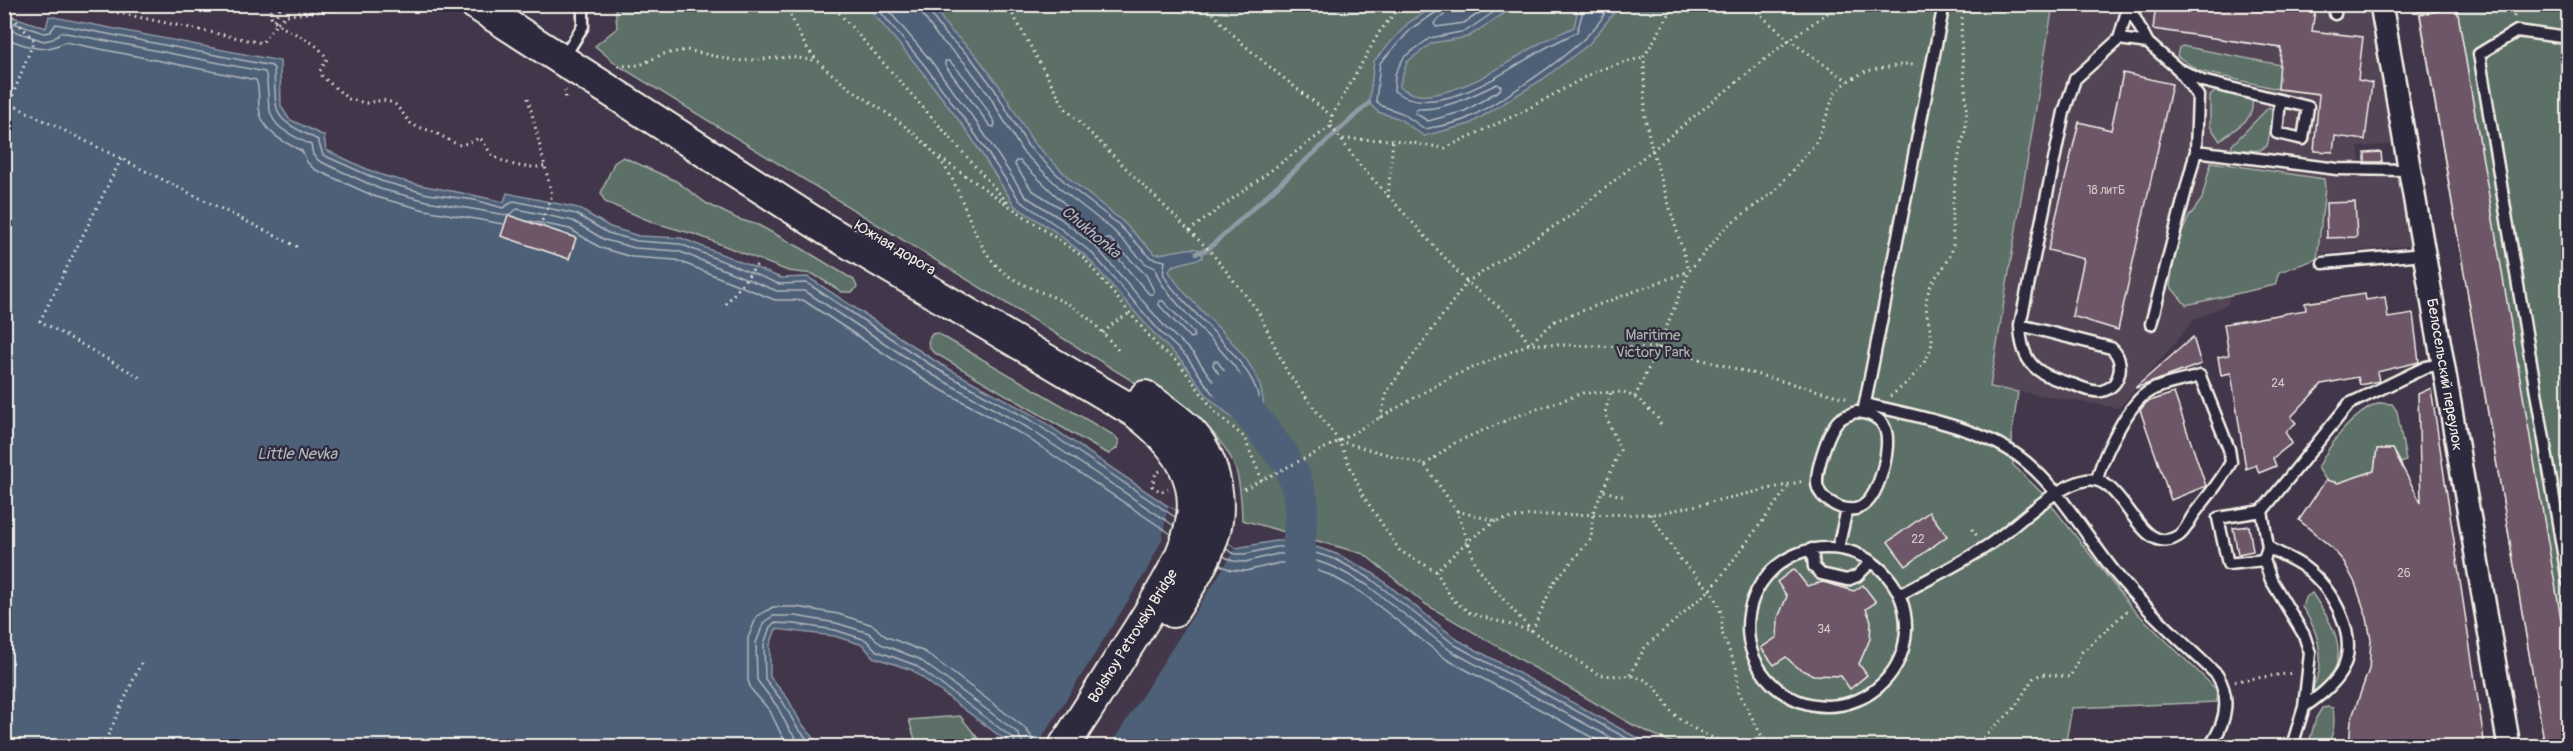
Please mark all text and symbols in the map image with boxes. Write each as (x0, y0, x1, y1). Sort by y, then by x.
house number: 18 литБ (2087, 183, 2125, 198)
water label: Chukhonka (1057, 201, 1126, 264)
street label: Южная дорога (851, 216, 939, 280)
street label: Белосельский переулок (2422, 297, 2467, 452)
park label: Maritime Victory Park (1616, 326, 1691, 362)
house number: 24 (2271, 376, 2285, 391)
water label: Little Nevka (257, 444, 339, 464)
house number: 22 (1911, 532, 1925, 547)
street label: Bolshoy Petrovsky Bridge (1084, 565, 1182, 707)
house number: 26 (2397, 566, 2411, 581)
house number: 34 (1817, 622, 1831, 637)

